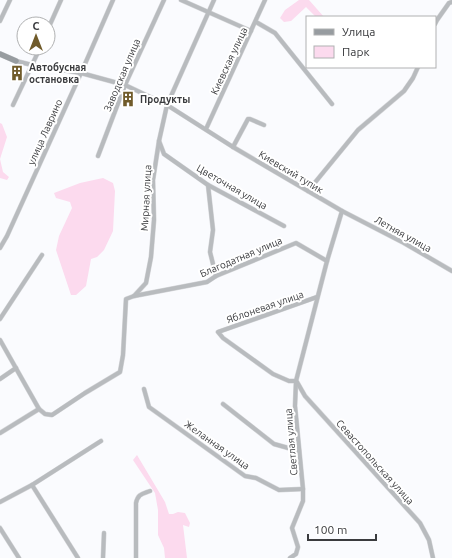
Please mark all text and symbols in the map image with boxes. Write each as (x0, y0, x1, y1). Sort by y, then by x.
north arrow (16, 16, 56, 56)
legend (306, 16, 436, 68)
text: С (32, 20, 40, 32)
text: Улица (342, 25, 375, 38)
street label: Киевская улица (209, 26, 249, 96)
street label: Заводская улица (102, 37, 142, 113)
text: Парк (342, 45, 370, 58)
place label: Автобусная остановка (29, 62, 86, 85)
building icon: Автобусная остановка (8, 64, 26, 82)
building icon: Продукты (119, 90, 137, 108)
place label: Продукты (140, 94, 190, 105)
street label: улица Лаврино (26, 97, 64, 167)
street label: Киевский тупик (257, 148, 325, 196)
street label: Цветочная улица (195, 162, 269, 212)
street label: Мирная улица (139, 165, 153, 231)
street label: Летняя улица (373, 214, 433, 254)
street label: Благодатная улица (198, 235, 284, 279)
street label: Яблоневая улица (225, 289, 305, 325)
street label: Светлая улица (283, 408, 299, 476)
street label: Севастопольская улица (334, 417, 416, 507)
street label: Желанная улица (182, 418, 252, 472)
scale bar (308, 516, 376, 542)
text: 100 m (314, 523, 347, 536)

